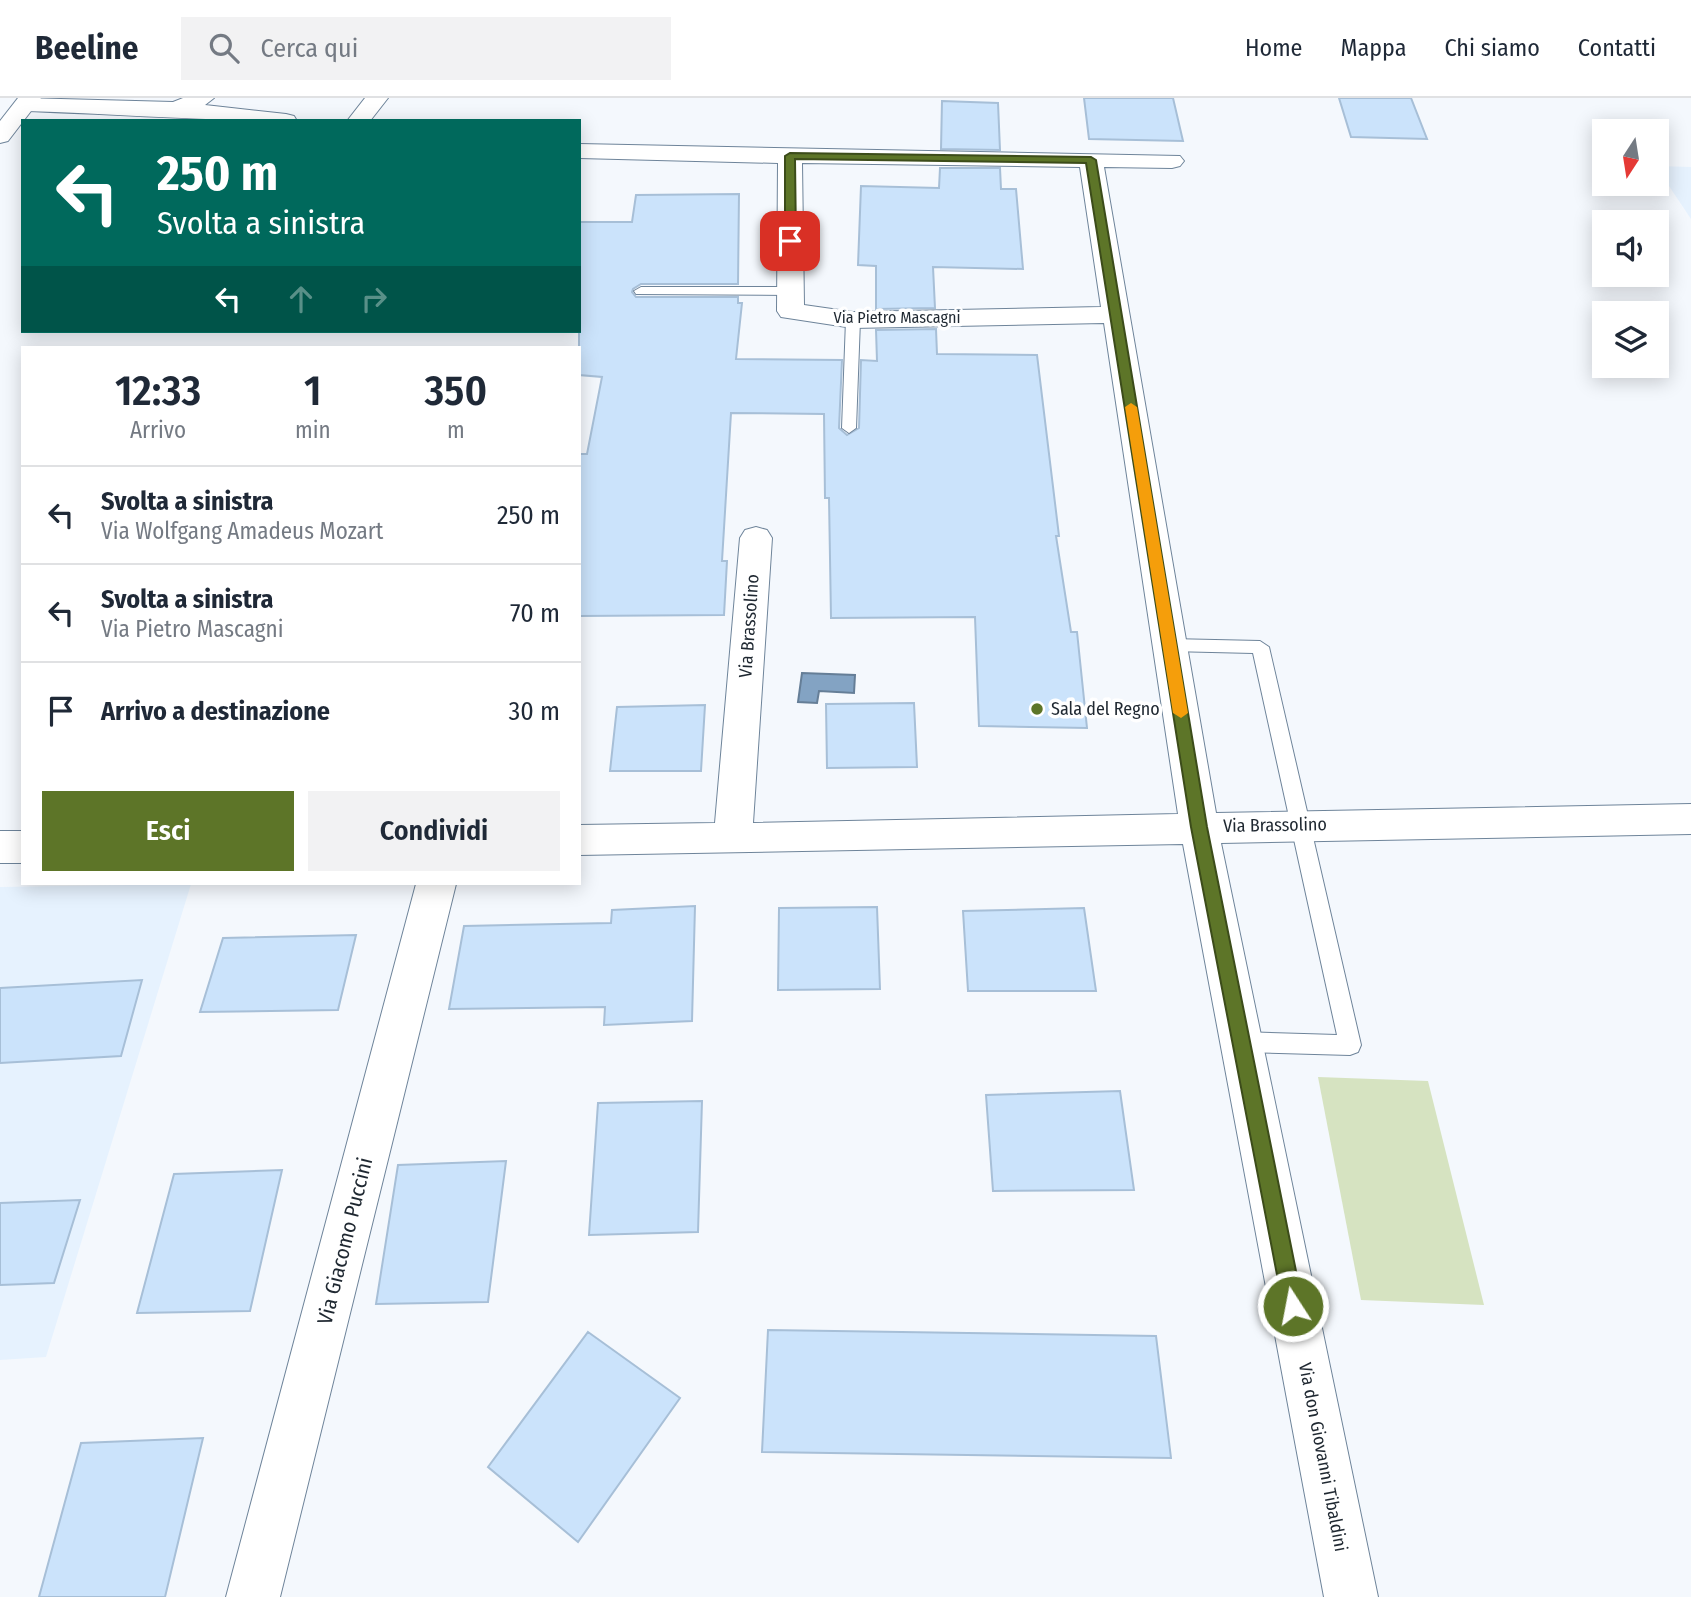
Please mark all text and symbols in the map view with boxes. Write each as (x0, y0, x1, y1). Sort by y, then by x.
search box (181, 17, 671, 80)
text: Beeline (35, 28, 139, 68)
icon: search (205, 29, 243, 67)
text: Cerca qui (261, 33, 358, 64)
text: Home (1245, 34, 1302, 62)
text: Mappa (1340, 34, 1406, 62)
text: Chi siamo (1444, 34, 1540, 62)
text: Contatti (1578, 34, 1656, 62)
north arrow (1592, 119, 1670, 196)
map controls (1592, 119, 1669, 378)
text: 250 m (157, 144, 278, 203)
icon: left (42, 147, 133, 238)
text: Svolta a sinistra (157, 204, 365, 242)
button: sound (1592, 210, 1669, 287)
pin (760, 211, 820, 271)
icon: arrive (771, 222, 809, 260)
icon: left (209, 280, 247, 318)
icon: ahead (282, 280, 320, 318)
icon: right (355, 280, 393, 318)
button: layers (1592, 301, 1669, 378)
street label: Via Pietro Mascagni (834, 308, 960, 327)
text: 12:33 (115, 366, 201, 416)
text: 1 (304, 366, 322, 416)
text: 350 (424, 366, 487, 416)
text: Arrivo (130, 416, 186, 444)
text: min (295, 416, 331, 444)
text: m (447, 416, 465, 444)
text: Svolta a sinistra (101, 486, 273, 517)
icon: left (42, 496, 80, 534)
text: 250 m (497, 500, 560, 531)
text: Via Wolfgang Amadeus Mozart (101, 517, 383, 545)
street label: Via Brassolino (734, 573, 764, 679)
text: Svolta a sinistra (101, 584, 273, 615)
icon: left (42, 594, 80, 632)
text: 70 m (510, 598, 560, 629)
text: Via Pietro Mascagni (101, 615, 283, 643)
icon: arrive (42, 692, 80, 730)
text: Arrivo a destinazione (101, 696, 330, 727)
text: 30 m (509, 696, 560, 727)
place label: Sala del Regno (1051, 698, 1160, 720)
marker: Sala del Regno (1029, 701, 1045, 717)
button: Esci (42, 791, 294, 871)
button: Condividi (308, 791, 560, 871)
street label: Via Brassolino (1223, 813, 1327, 837)
street label: Via Giacomo Puccini (312, 1155, 378, 1327)
position arrow (1256, 1269, 1330, 1343)
street label: Via don Giovanni Tibaldini (1294, 1361, 1352, 1553)

